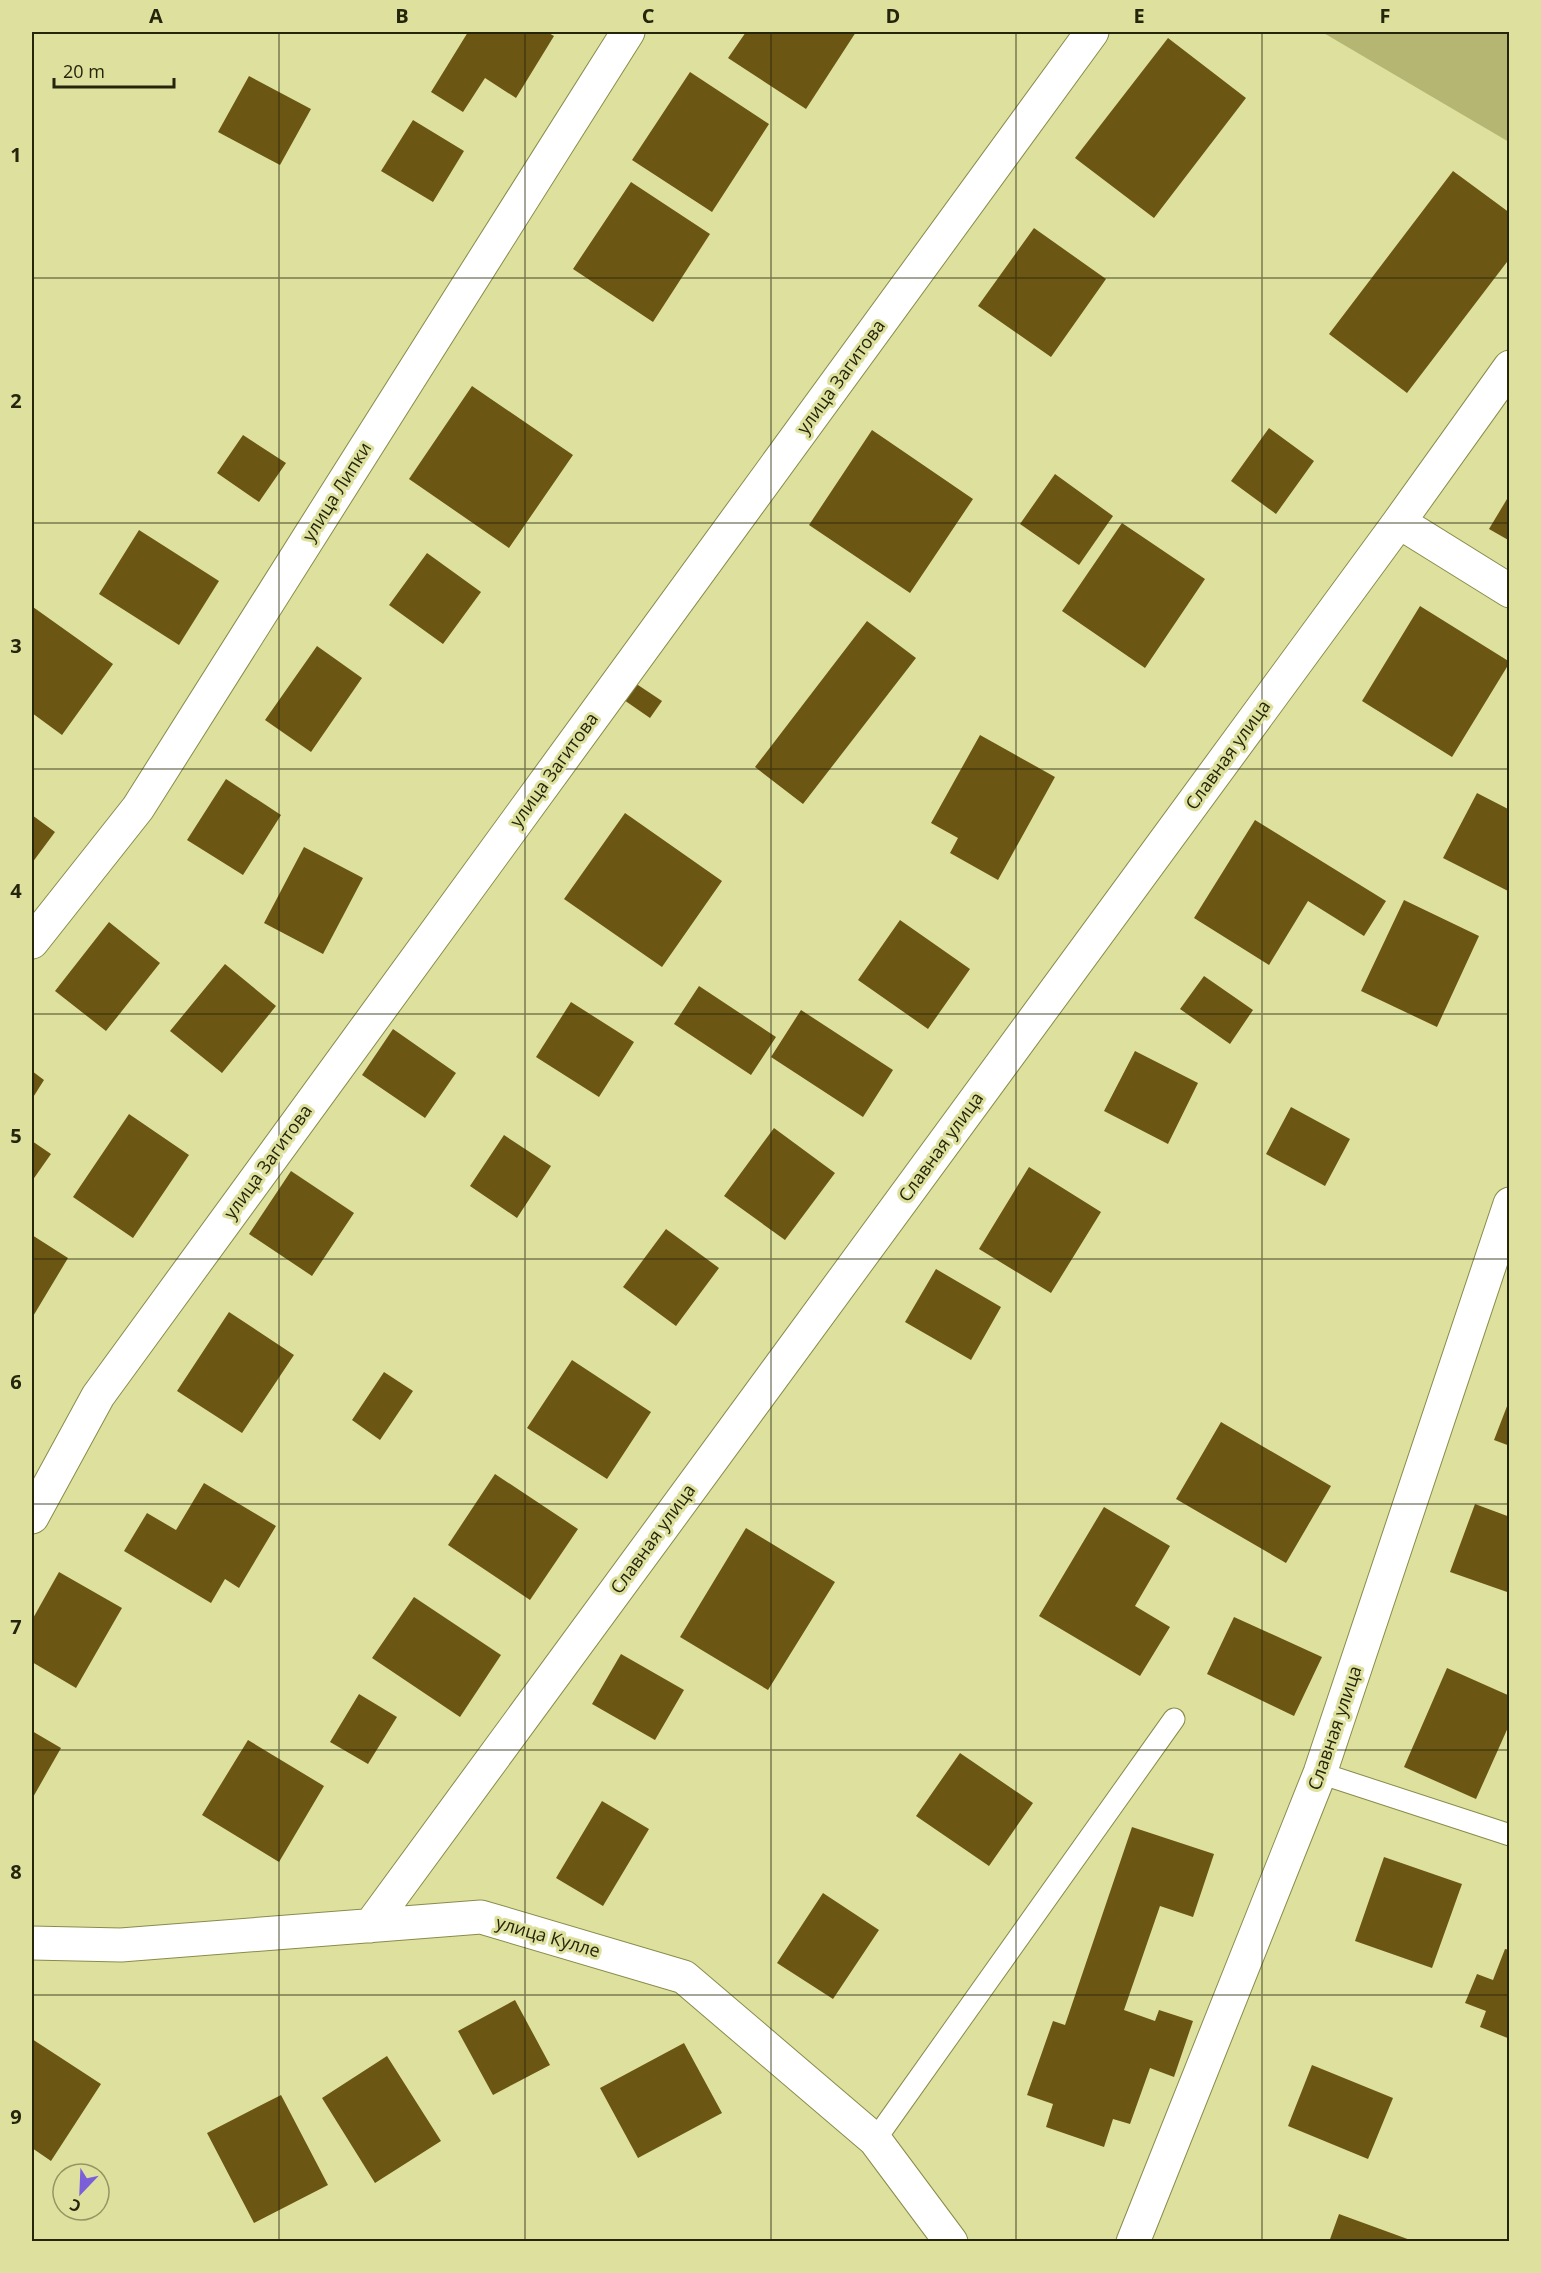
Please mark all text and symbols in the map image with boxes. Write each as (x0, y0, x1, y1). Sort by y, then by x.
text: A (149, 2, 163, 29)
text: B (395, 2, 409, 29)
text: C (642, 2, 655, 29)
text: D (886, 2, 900, 29)
text: E (1133, 2, 1145, 29)
text: F (1380, 2, 1390, 29)
scale bar (54, 51, 174, 89)
text: 20 m (63, 59, 105, 83)
text: 1 (10, 141, 22, 168)
street label: улица Загитова (790, 314, 890, 438)
text: 2 (10, 387, 22, 414)
street label: улица Липки (296, 437, 376, 546)
text: 3 (10, 632, 22, 659)
street label: Славная улица (1179, 695, 1275, 814)
street label: улица Загитова (503, 707, 603, 831)
text: 4 (10, 877, 22, 904)
street label: Славная улица (892, 1087, 988, 1206)
street label: улица Загитова (217, 1099, 317, 1223)
text: 5 (10, 1122, 22, 1149)
text: 6 (10, 1368, 22, 1395)
street label: Славная улица (604, 1479, 700, 1598)
text: 7 (10, 1613, 22, 1640)
street label: Славная улица (1302, 1662, 1367, 1793)
text: 8 (10, 1858, 22, 1885)
street label: улица Кулле (493, 1910, 603, 1962)
text: 9 (10, 2103, 22, 2130)
north arrow (51, 2162, 111, 2222)
text: С (66, 2194, 84, 2218)

